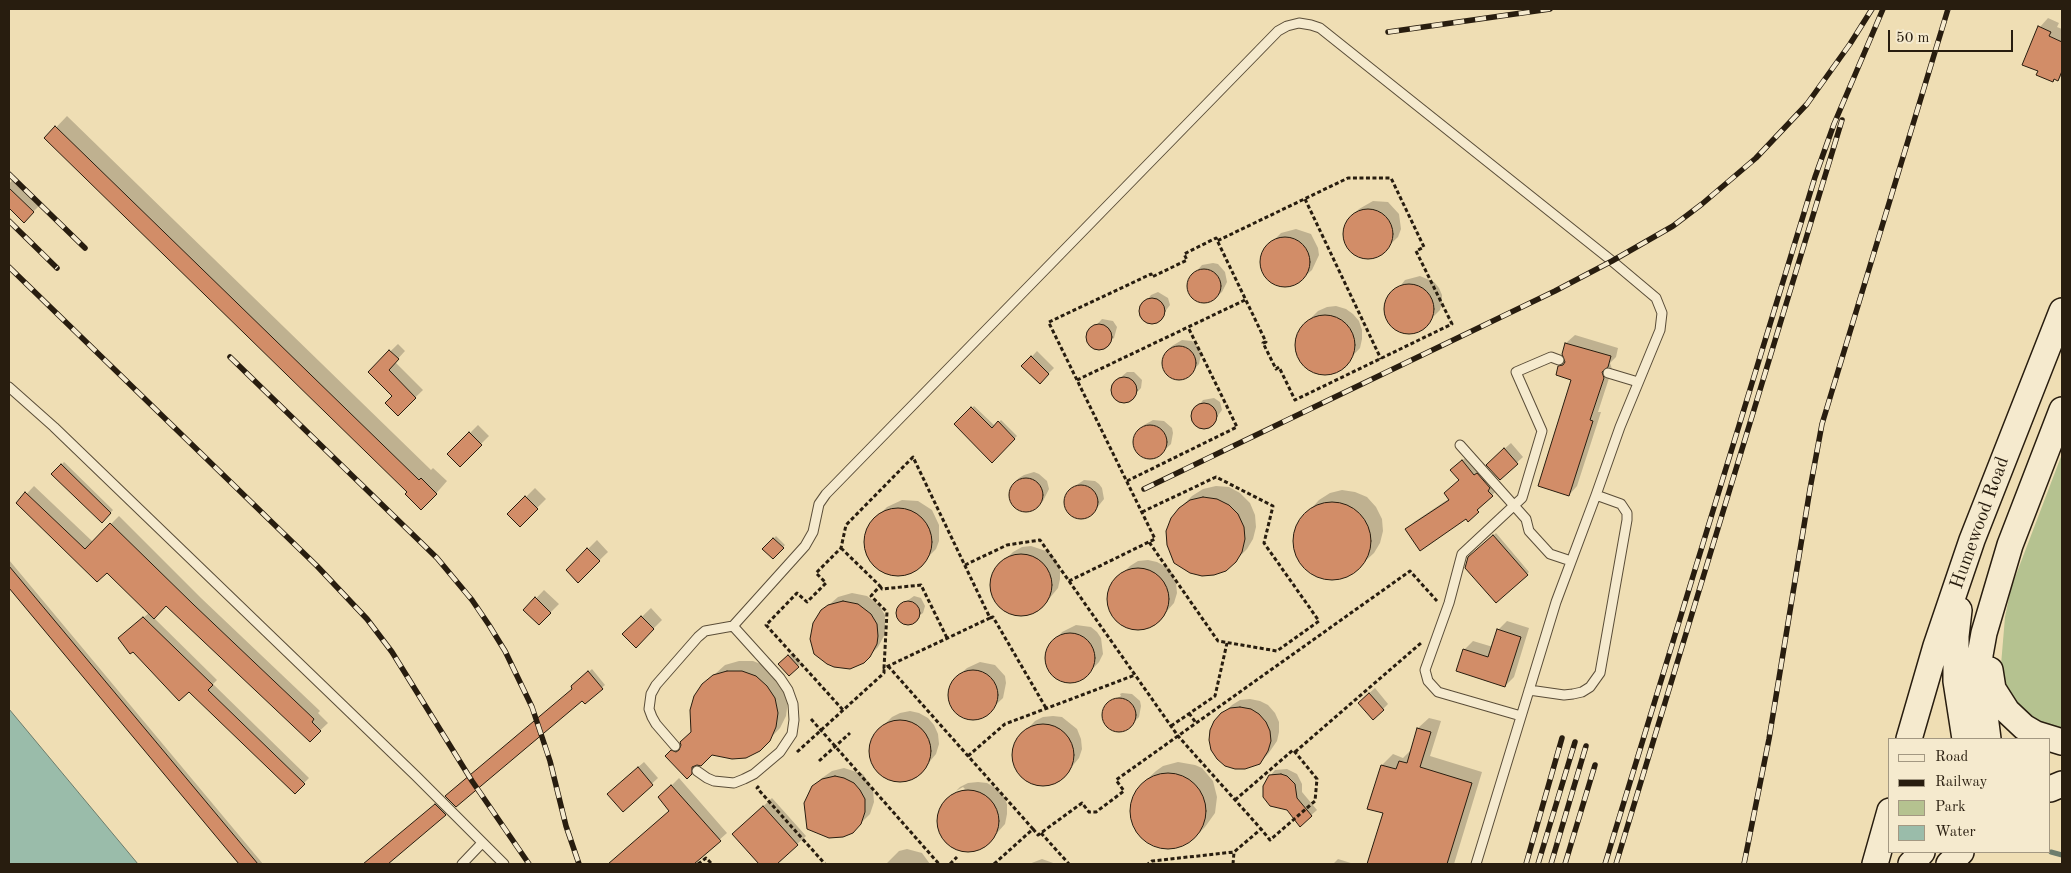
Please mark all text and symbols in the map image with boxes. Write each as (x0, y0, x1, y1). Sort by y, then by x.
scale bar (1891, 20, 2016, 52)
text: 50 m (1896, 31, 1930, 46)
street label: Humewood Road (1945, 454, 2015, 592)
legend (1888, 738, 2051, 853)
text: Road (1935, 750, 1968, 765)
text: Railway (1935, 775, 1988, 790)
text: Park (1935, 800, 1966, 815)
text: Water (1935, 825, 1976, 840)

